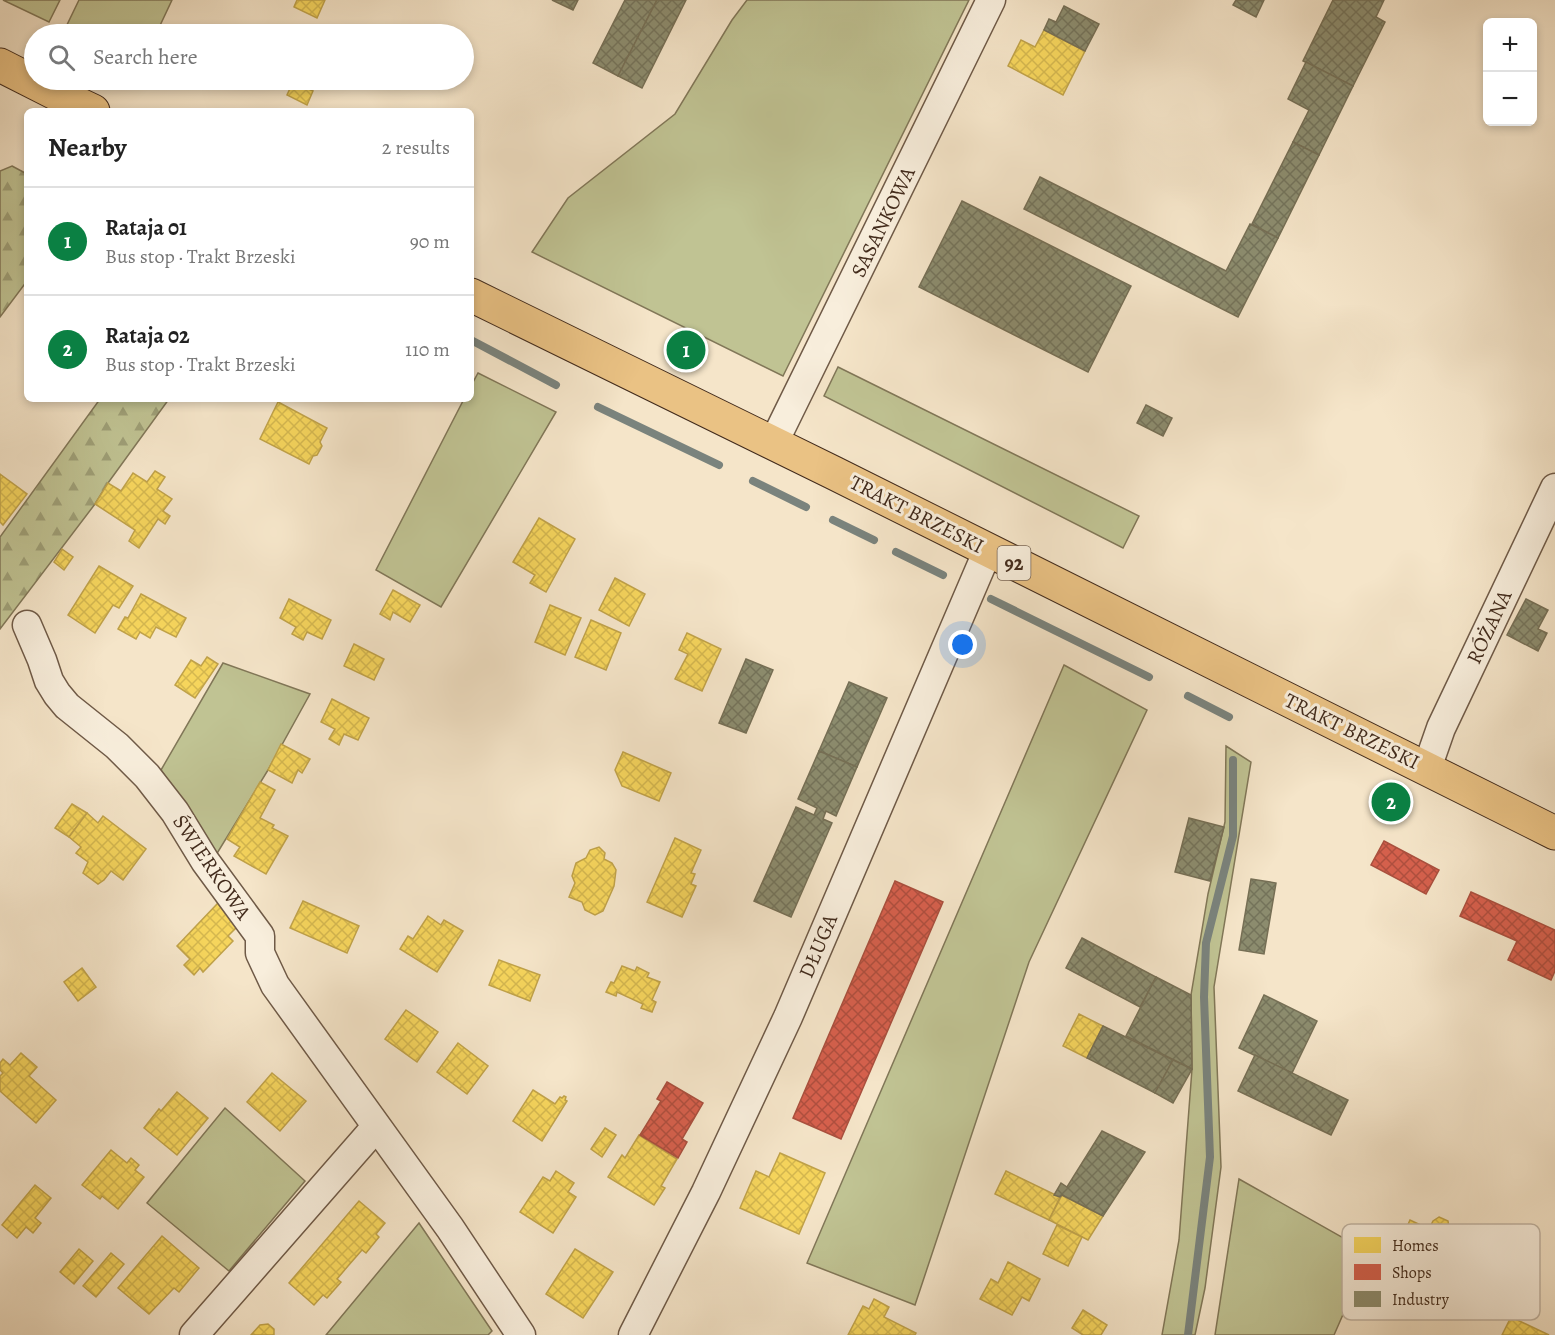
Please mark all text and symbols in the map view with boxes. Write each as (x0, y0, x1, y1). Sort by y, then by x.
map controls (1483, 18, 1537, 126)
button: + (1483, 18, 1537, 72)
search box (24, 24, 474, 90)
icon: search (45, 41, 78, 74)
text: Search here (93, 42, 198, 72)
button: − (1483, 72, 1537, 126)
text: Nearby (48, 130, 127, 165)
text: 2 results (382, 134, 450, 161)
street label: SASANKOWA (844, 161, 922, 282)
text: Rataja 01 (105, 213, 187, 243)
text: 1 (64, 228, 71, 255)
text: 90 m (410, 228, 450, 255)
text: Bus stop · Trakt Brzeski (105, 243, 296, 270)
text: Rataja 02 (105, 321, 190, 351)
pin: 1 (666, 328, 706, 372)
text: 2 (63, 336, 72, 363)
text: 110 m (405, 336, 450, 363)
text: Bus stop · Trakt Brzeski (105, 351, 296, 378)
street label: TRAKT BRZESKI (845, 468, 989, 560)
road number: 92 (998, 546, 1030, 580)
street label: RÓŻANA (1460, 585, 1519, 668)
your location (948, 630, 977, 659)
street label: TRAKT BRZESKI (1280, 686, 1424, 776)
pin: 2 (1372, 780, 1410, 824)
street label: ŚWIERKOWA (167, 809, 258, 926)
street label: DŁUGA (792, 909, 844, 982)
legend (1342, 1224, 1540, 1320)
text: Homes (1392, 1235, 1439, 1257)
text: Shops (1392, 1262, 1432, 1284)
text: Industry (1392, 1289, 1450, 1311)

